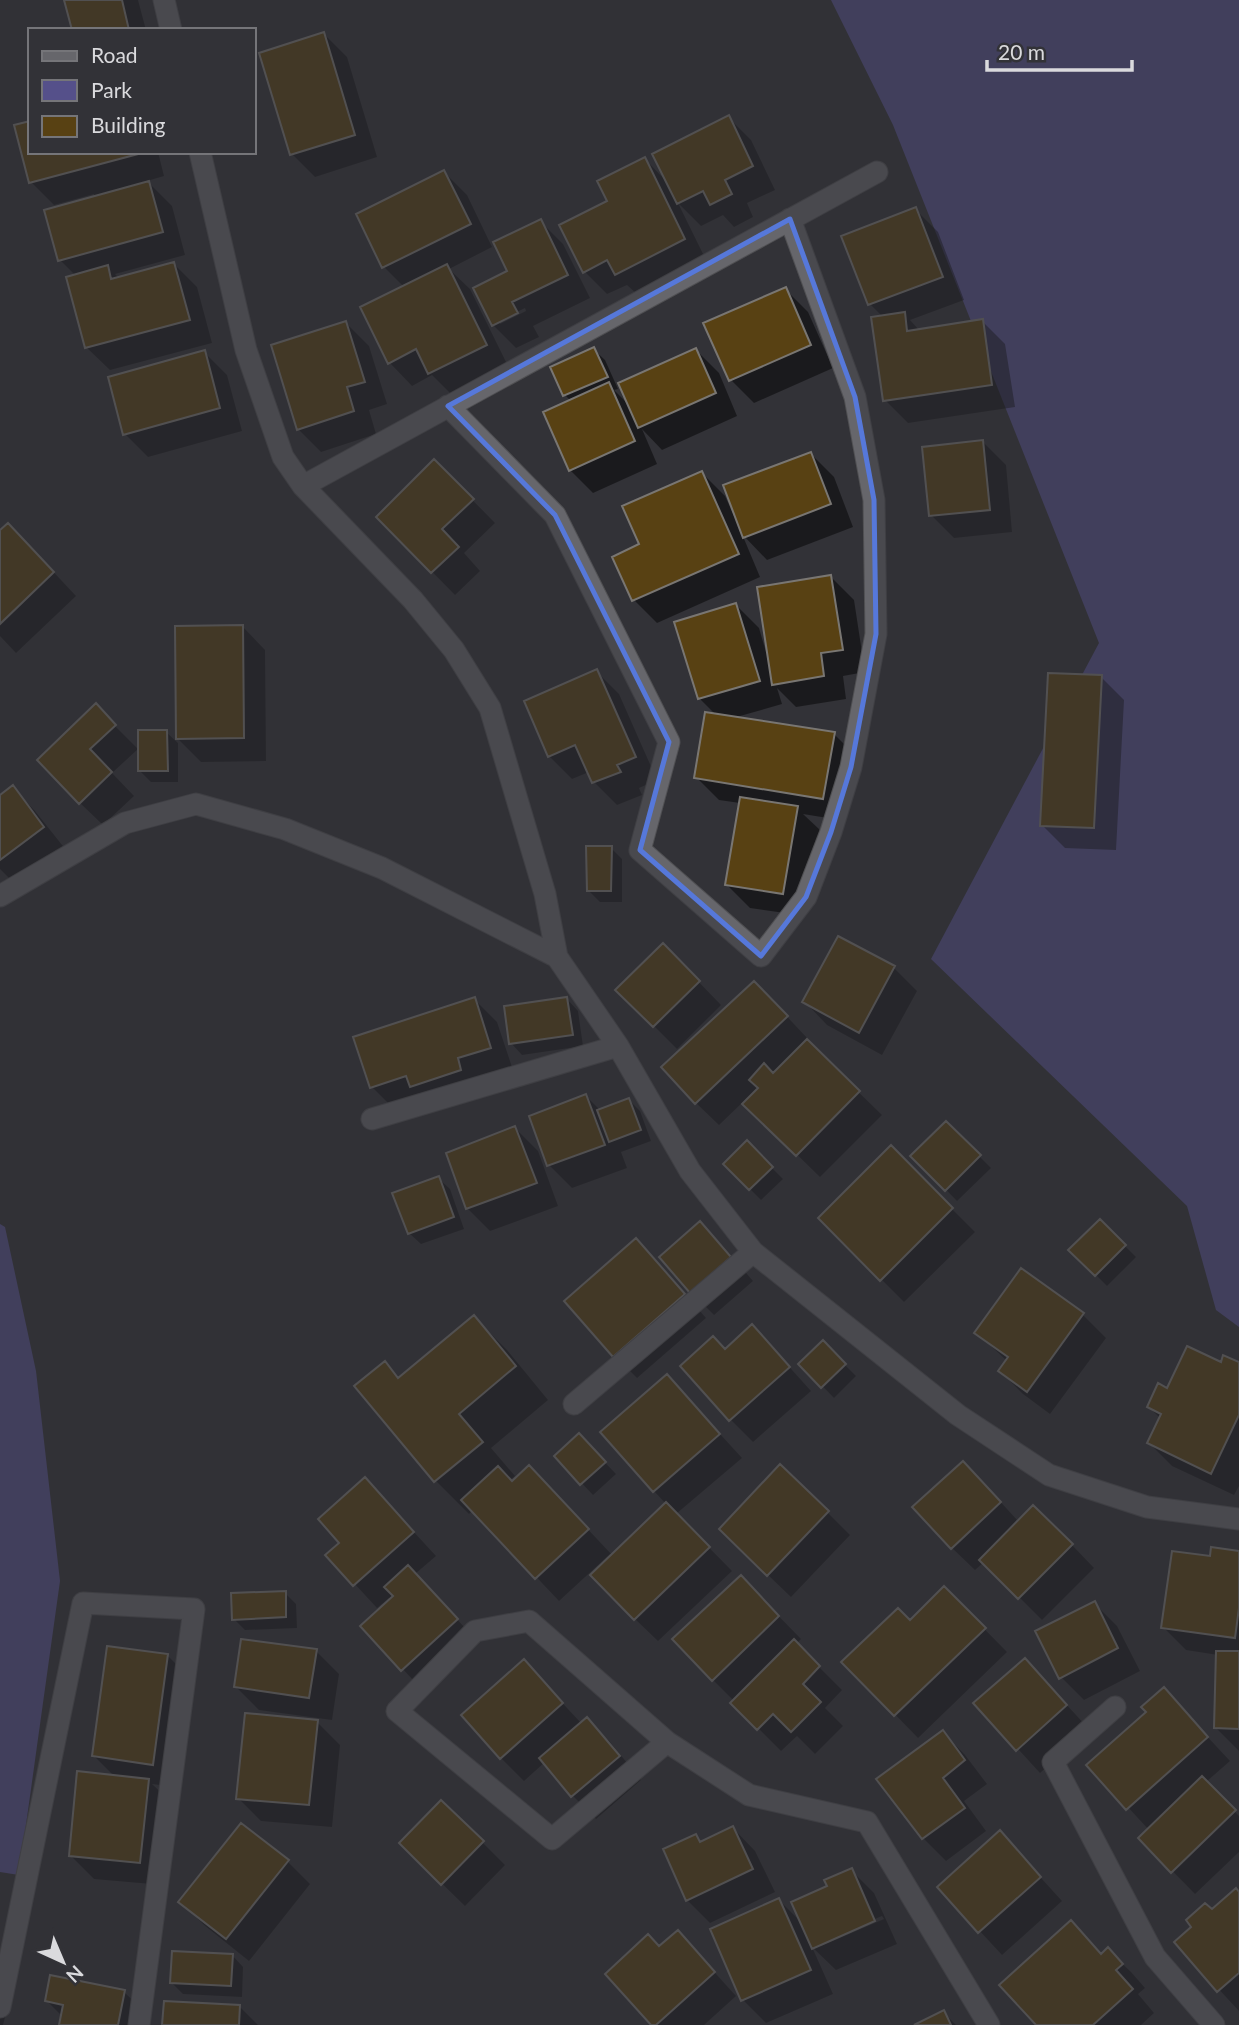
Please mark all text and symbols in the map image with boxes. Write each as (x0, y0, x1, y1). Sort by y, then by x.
legend (28, 28, 256, 154)
scale bar (987, 28, 1132, 72)
text: 20 m (998, 39, 1045, 64)
text: Road (91, 42, 138, 67)
text: Park (91, 77, 132, 102)
text: Building (91, 112, 166, 137)
north arrow (28, 1927, 98, 1997)
text: N (62, 1961, 88, 1988)

